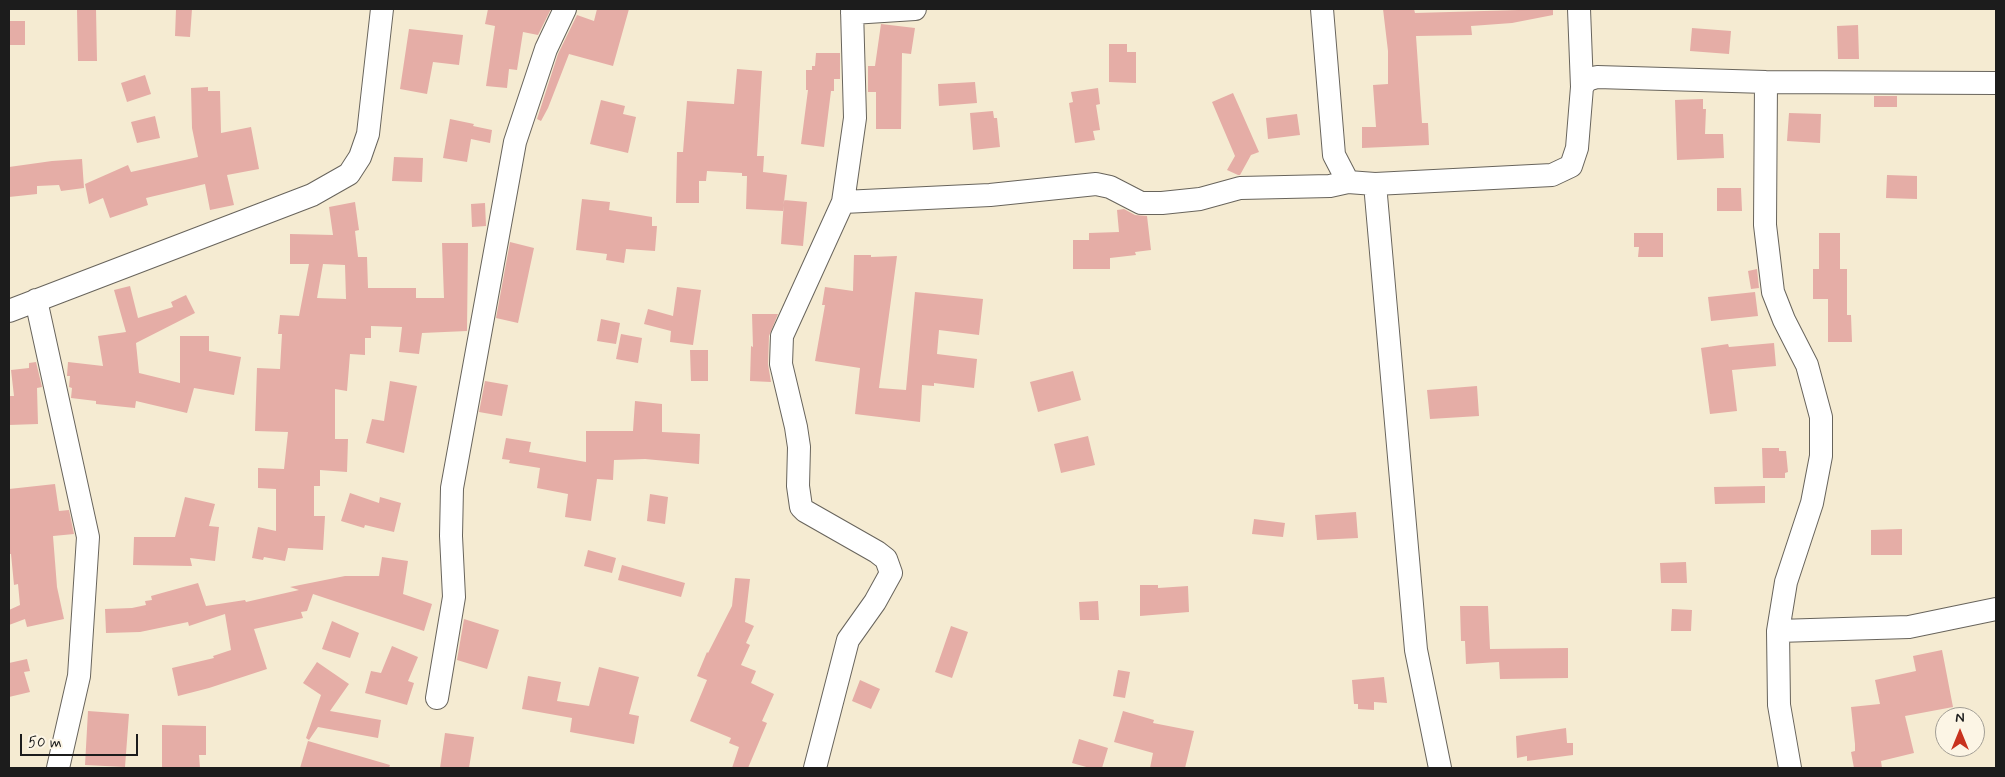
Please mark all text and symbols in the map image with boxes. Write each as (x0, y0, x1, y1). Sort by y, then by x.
north arrow (1935, 707, 1985, 757)
text: N (1955, 709, 1965, 727)
scale bar (22, 724, 140, 756)
text: 50 m (28, 733, 62, 753)

